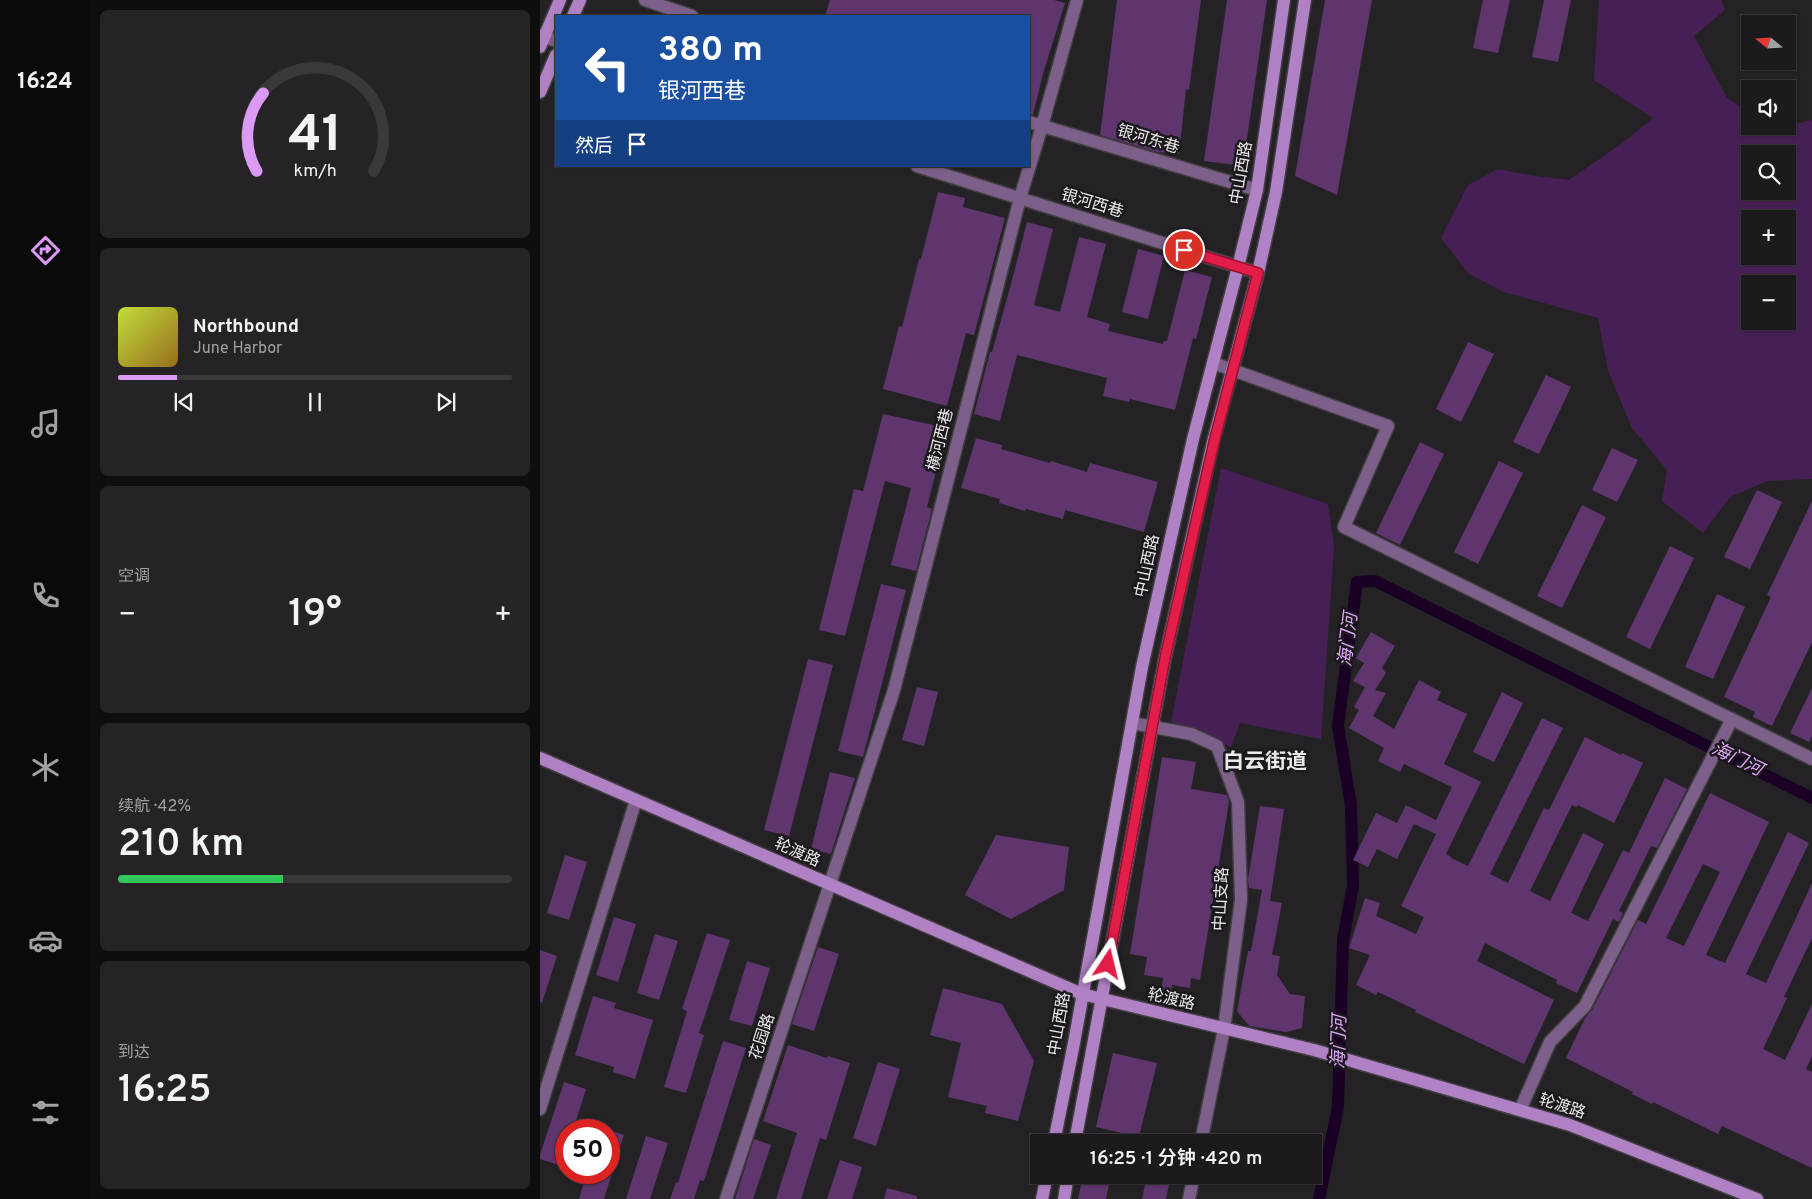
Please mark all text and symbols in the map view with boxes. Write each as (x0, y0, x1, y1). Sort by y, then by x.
north arrow (1741, 15, 1796, 70)
map controls (1741, 15, 1796, 330)
text: 380 m (658, 29, 763, 73)
icon: left (575, 35, 640, 100)
text: 16:24 (17, 69, 73, 96)
text: 银河西巷 (658, 79, 746, 106)
button: sound (1741, 80, 1796, 135)
text: 41 (288, 104, 342, 170)
street label: 银河东巷 (1114, 121, 1182, 159)
icon: arrive (623, 130, 651, 158)
text: 然后 (575, 135, 613, 159)
street label: 中山西路 (1227, 140, 1257, 206)
button: search (1741, 145, 1796, 200)
text: km/h (293, 160, 337, 183)
street label: 银河西巷 (1058, 185, 1126, 223)
button: + (1741, 210, 1796, 265)
pin (1163, 229, 1205, 271)
icon: directions (28, 233, 63, 268)
icon: arrive (1170, 236, 1198, 264)
button: − (1741, 275, 1796, 330)
text: Northbound (193, 315, 299, 339)
text: June Harbor (193, 339, 282, 359)
icon: previous (170, 388, 198, 416)
icon: pause (301, 388, 329, 416)
icon: next (432, 388, 460, 416)
icon: music (28, 406, 63, 441)
street label: 横河西巷 (924, 407, 958, 473)
street label: 中山西路 (1132, 533, 1164, 599)
text: 空调 (118, 567, 150, 587)
icon: phone (28, 578, 63, 613)
text: 19° (288, 591, 342, 640)
text: − (118, 598, 136, 634)
text: + (494, 598, 512, 634)
water label: 海门河 (1334, 609, 1364, 668)
water label: 海门河 (1708, 738, 1769, 783)
district label: 白云街道 (1223, 749, 1307, 776)
icon: climate (28, 750, 63, 785)
text: 续航 · 42% (118, 797, 191, 817)
text: 210 km (118, 821, 244, 870)
street label: 轮渡路 (771, 834, 823, 872)
street label: 中山支路 (1210, 867, 1234, 931)
icon: car (28, 923, 63, 958)
position arrow (1081, 937, 1133, 989)
street label: 轮渡路 (1145, 985, 1197, 1015)
street label: 中山西路 (1045, 991, 1075, 1057)
street label: 花园路 (746, 1011, 780, 1063)
water label: 海门河 (1328, 1012, 1353, 1069)
text: 到达 (118, 1043, 150, 1063)
text: 16:25 (118, 1067, 212, 1116)
street label: 轮渡路 (1536, 1090, 1588, 1124)
icon: filters (28, 1095, 63, 1130)
speed limit sign: 50 (555, 1119, 620, 1184)
text: 16:25 · 1 分钟 · 420 m (1090, 1147, 1262, 1171)

